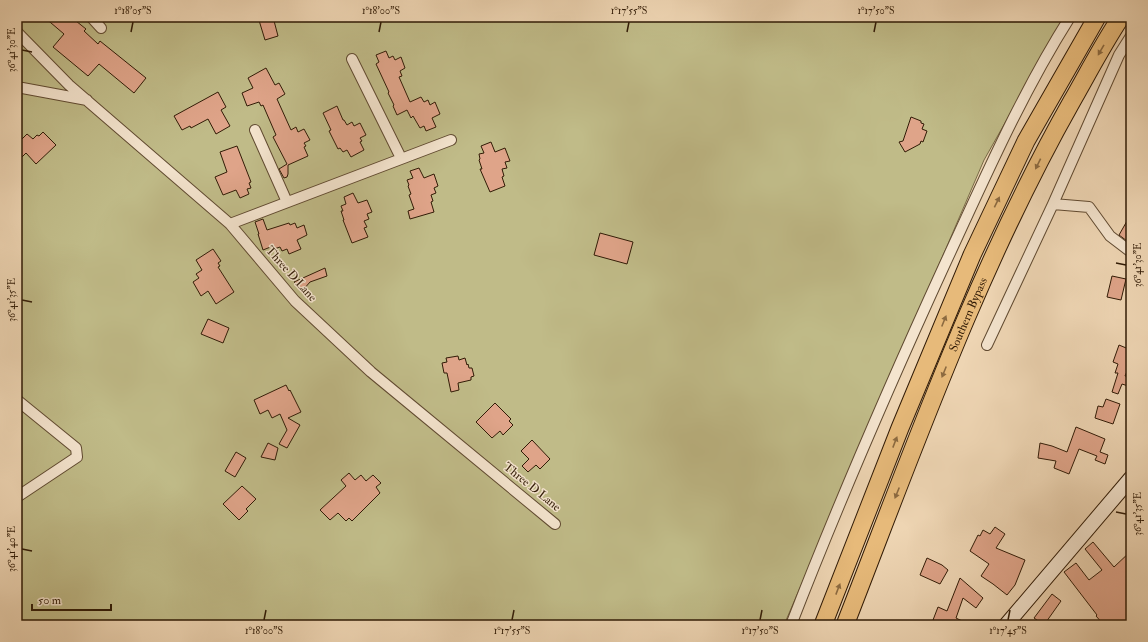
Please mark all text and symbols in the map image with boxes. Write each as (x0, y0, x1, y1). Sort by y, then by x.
text: 1°18'05"S (114, 5, 152, 17)
text: 1°18'00"S (362, 5, 400, 17)
text: 1°17'55"S (611, 5, 647, 17)
text: 1°17'50"S (857, 5, 895, 17)
text: 36°41'30"E (6, 28, 18, 72)
one-way arrow (1097, 45, 1104, 56)
one-way arrow (1035, 159, 1041, 170)
one-way arrow (994, 197, 1000, 208)
street label: Three D Lane (262, 243, 320, 305)
text: 36°41'30"E (1132, 243, 1144, 287)
street label: Southern Bypass (945, 275, 991, 354)
text: 36°41'35"E (6, 278, 18, 322)
one-way arrow (942, 315, 948, 327)
one-way arrow (941, 367, 947, 379)
one-way arrow (893, 435, 899, 447)
street label: Three D Lane (500, 459, 564, 515)
one-way arrow (893, 488, 899, 500)
text: 36°41'35"E (1132, 492, 1144, 536)
text: 36°41'40"E (6, 526, 18, 572)
one-way arrow (835, 582, 841, 594)
scale bar (32, 586, 111, 612)
text: 50 m (38, 593, 62, 608)
text: 1°18'00"S (245, 625, 283, 637)
text: 1°17'55"S (494, 625, 530, 637)
text: 1°17'50"S (741, 625, 779, 637)
text: 1°17'45"S (989, 625, 1027, 637)

